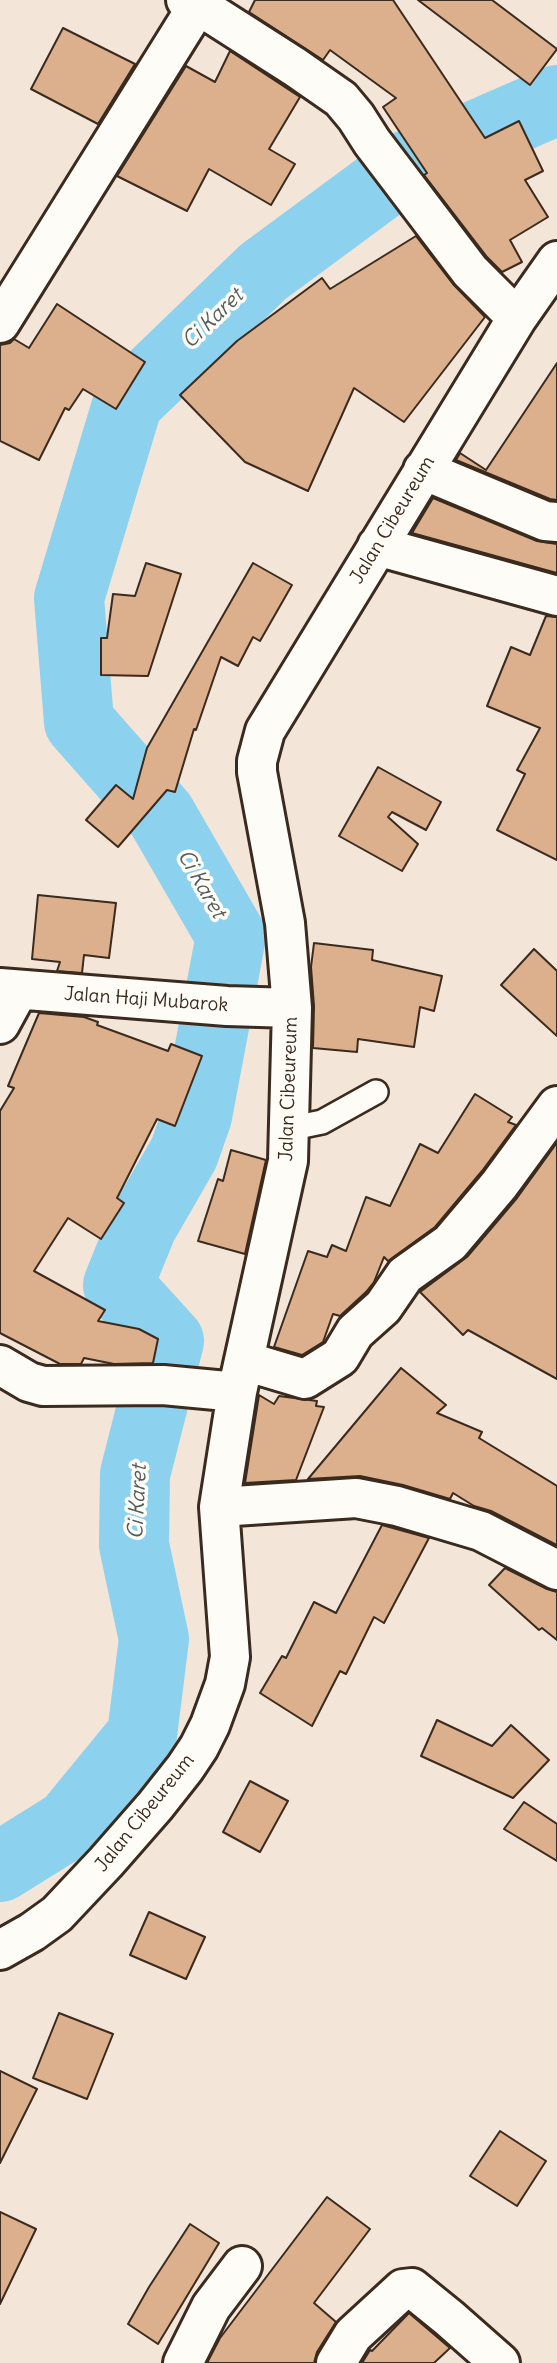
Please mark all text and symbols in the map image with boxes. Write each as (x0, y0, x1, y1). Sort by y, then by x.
water label: Ci Karet (177, 284, 249, 354)
street label: Jalan Cibeureum (346, 452, 440, 588)
water label: Ci Karet (171, 845, 231, 923)
street label: Jalan Haji Mubarok (63, 983, 229, 1017)
street label: Jalan Cibeureum (275, 1016, 303, 1162)
water label: Ci Karet (123, 1464, 153, 1540)
street label: Jalan Cibeureum (91, 1750, 199, 1876)

